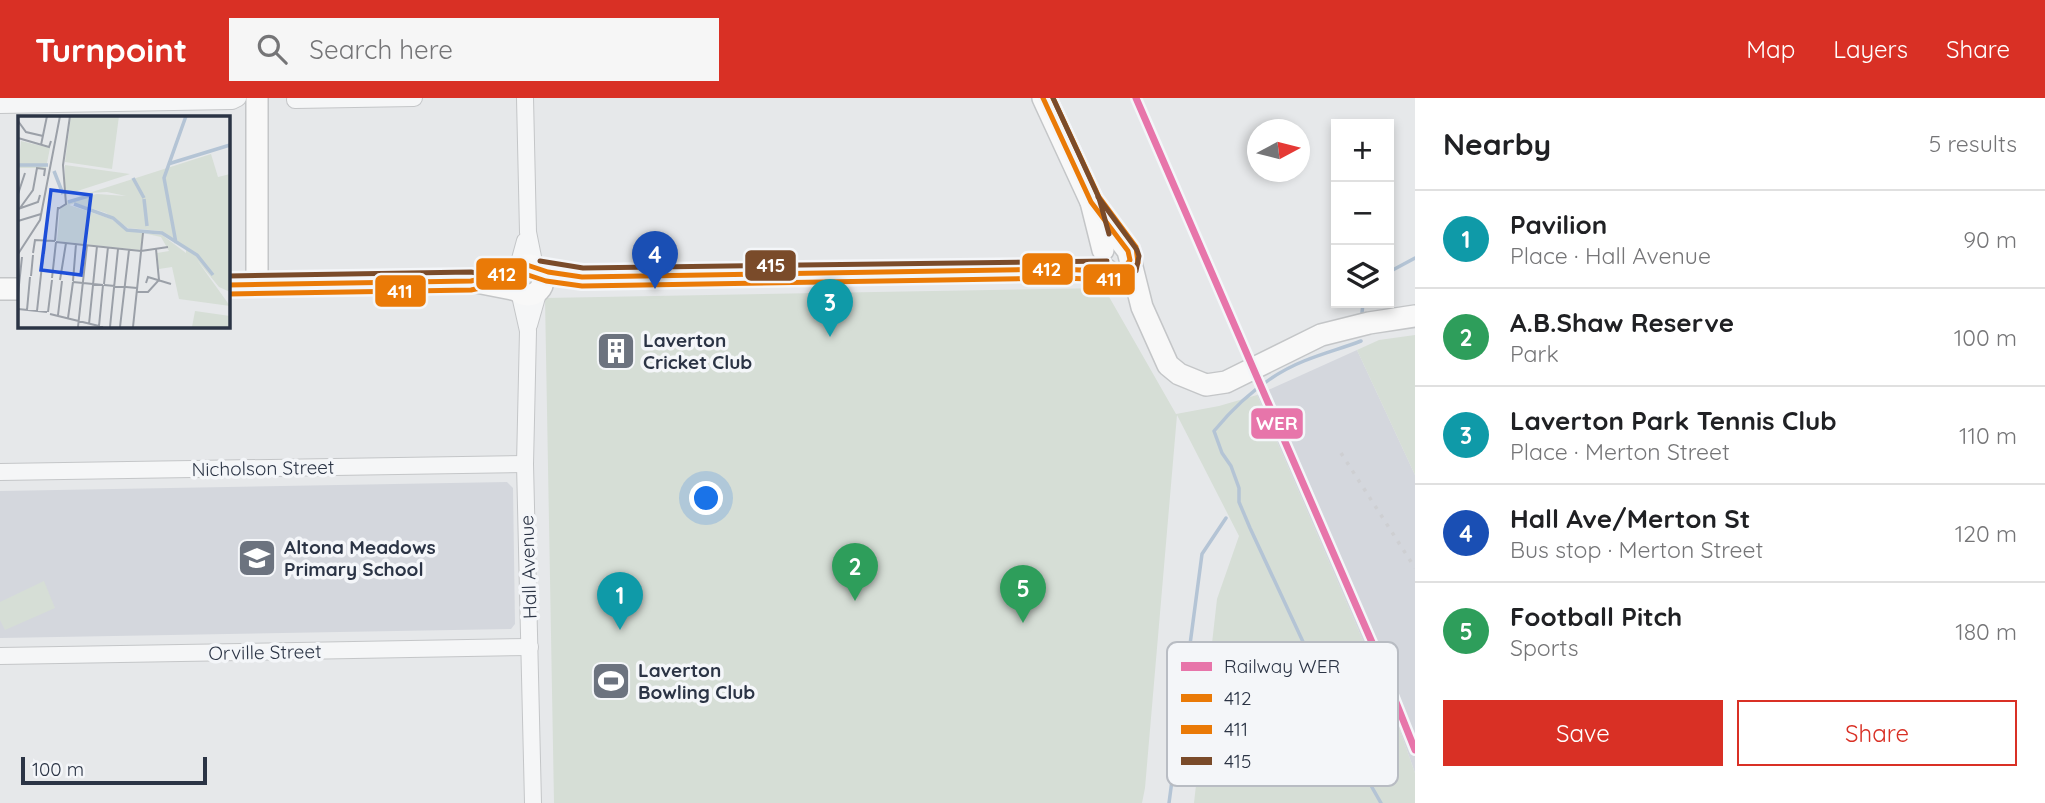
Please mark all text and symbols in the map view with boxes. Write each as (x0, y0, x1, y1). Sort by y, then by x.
search box (229, 18, 719, 81)
text: Turnpoint (35, 29, 187, 70)
icon: search (253, 30, 291, 68)
text: Search here (309, 33, 453, 66)
text: Map (1746, 34, 1795, 64)
text: Layers (1833, 34, 1908, 64)
text: Share (1946, 34, 2010, 64)
inset map (18, 116, 229, 327)
north arrow (1247, 119, 1310, 182)
map controls (1331, 119, 1394, 308)
button: + (1331, 119, 1394, 182)
text: Nearby (1443, 125, 1551, 163)
text: 5 results (1929, 129, 2017, 158)
button: − (1331, 182, 1394, 245)
text: Pavilion (1510, 208, 1607, 241)
text: 1 (1462, 225, 1470, 254)
text: 90 m (1963, 225, 2017, 254)
pin: 4 (632, 231, 678, 289)
text: Place · Hall Avenue (1510, 241, 1711, 270)
button: layers (1331, 245, 1394, 308)
line badge: 415 (744, 249, 797, 282)
line badge: 412 (1021, 252, 1074, 286)
text: 415 (757, 253, 785, 277)
line badge: 412 (475, 257, 528, 291)
text: 412 (1033, 257, 1061, 281)
text: 412 (488, 262, 516, 286)
line badge: 411 (1082, 263, 1136, 296)
text: 411 (1096, 267, 1122, 291)
line badge: 411 (374, 274, 427, 308)
text: 411 (387, 279, 413, 303)
pin: 3 (807, 279, 853, 337)
text: A.B.Shaw Reserve (1510, 306, 1734, 339)
text: 2 (1459, 323, 1473, 352)
text: 100 m (1954, 323, 2017, 352)
place label: Laverton Cricket Club (643, 328, 752, 374)
building icon: Laverton Cricket Club (595, 330, 637, 372)
text: Park (1510, 339, 1559, 368)
text: Laverton Park Tennis Club (1510, 404, 1837, 437)
line badge: WER (1250, 407, 1304, 440)
text: WER (1256, 411, 1298, 435)
text: 3 (1460, 421, 1472, 450)
text: 110 m (1959, 421, 2017, 450)
text: Place · Merton Street (1510, 437, 1730, 466)
street label: Nicholson Street (191, 455, 335, 481)
your location (689, 481, 723, 515)
text: Hall Ave/Merton St (1510, 502, 1750, 535)
street label: Hall Avenue (514, 515, 542, 619)
text: 4 (1459, 519, 1473, 548)
text: 120 m (1955, 519, 2017, 548)
place label: Altona Meadows Primary School (284, 535, 436, 581)
text: Bus stop · Merton Street (1510, 535, 1763, 564)
school or university icon: Altona Meadows Primary School (236, 537, 278, 579)
pin: 2 (832, 543, 878, 601)
pin: 5 (1000, 565, 1046, 623)
pin: 1 (597, 572, 643, 630)
text: Football Pitch (1510, 600, 1682, 633)
text: 5 (1459, 617, 1473, 646)
text: 180 m (1955, 617, 2017, 646)
text: Sports (1510, 633, 1579, 662)
street label: Orville Street (208, 639, 322, 665)
legend (1167, 642, 1398, 786)
text: Railway WER (1224, 654, 1340, 678)
place label: Laverton Bowling Club (638, 658, 755, 704)
sports icon: Laverton Bowling Club (590, 660, 632, 702)
text: 412 (1224, 686, 1251, 710)
button: Save (1443, 700, 1723, 766)
button: Share (1737, 700, 2017, 766)
text: 411 (1224, 717, 1248, 741)
text: 415 (1224, 749, 1251, 773)
scale bar (21, 754, 206, 786)
text: 100 m (32, 757, 84, 781)

